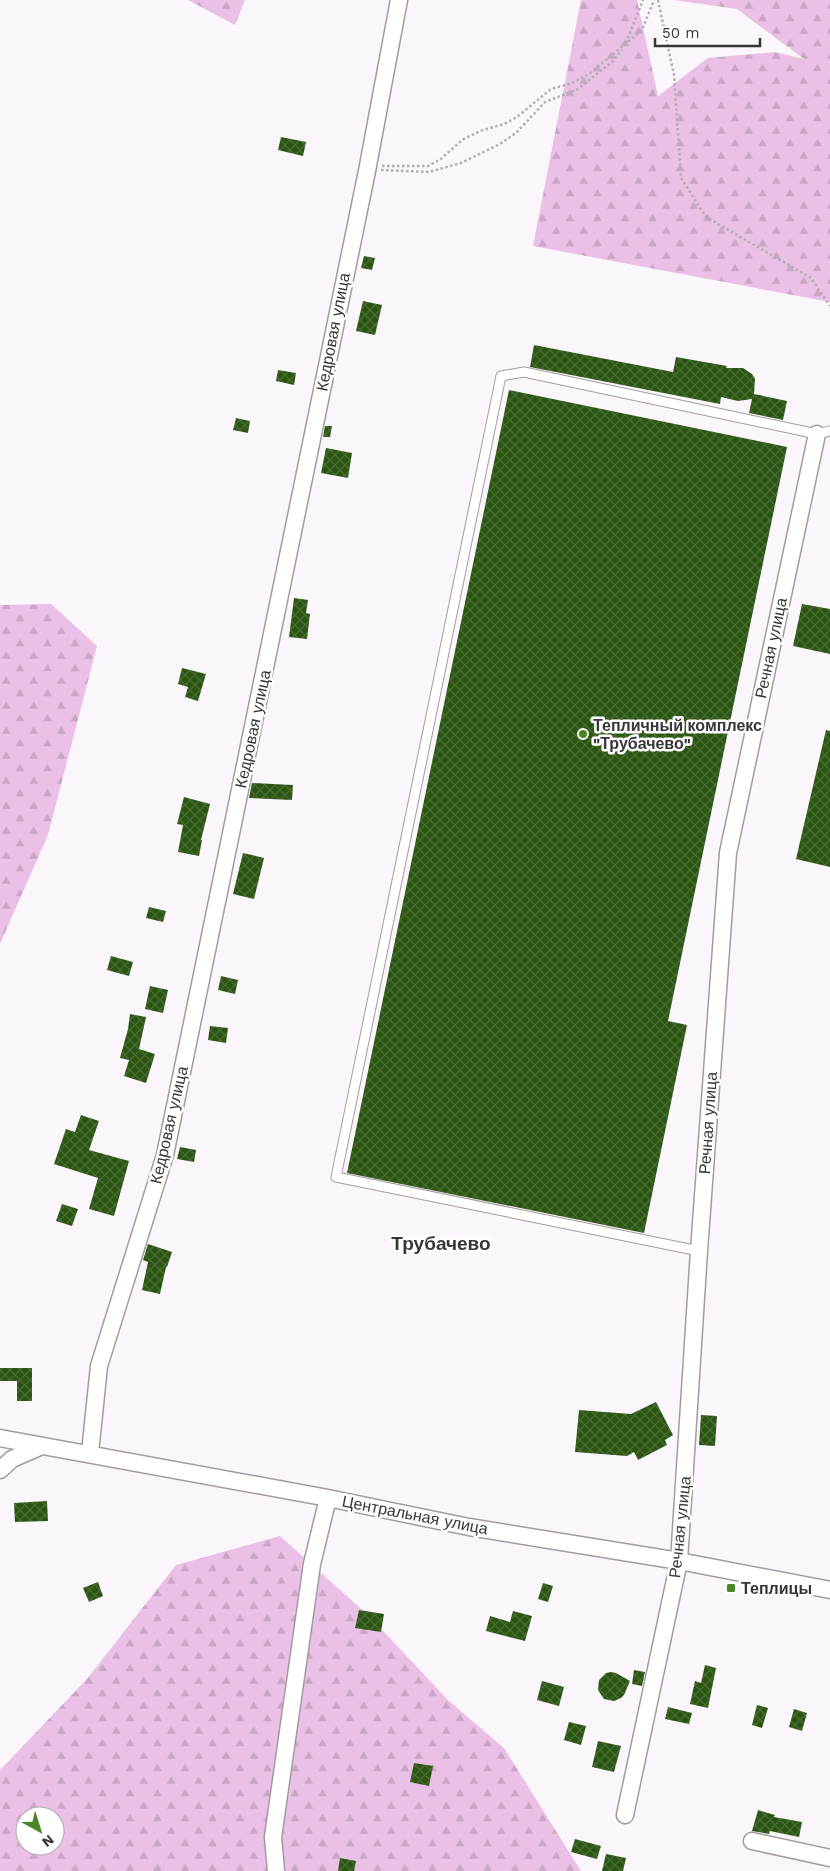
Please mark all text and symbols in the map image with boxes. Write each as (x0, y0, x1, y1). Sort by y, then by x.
scale bar (655, 15, 760, 47)
text: 50 m (662, 24, 699, 42)
street label: Кедровая улица (312, 271, 354, 393)
street label: Речная улица (751, 596, 791, 700)
street label: Кедровая улица (231, 668, 275, 790)
place label: Тепличный комплекс "Трубачево" (593, 716, 762, 753)
marker: Тепличный комплекс "Трубачево" (577, 728, 589, 740)
street label: Кедровая улица (146, 1064, 192, 1186)
street label: Речная улица (695, 1071, 721, 1175)
district label: Трубачево (391, 1232, 491, 1255)
street label: Речная улица (665, 1475, 695, 1579)
street label: Центральная улица (340, 1492, 490, 1538)
place label: Теплицы (741, 1579, 812, 1598)
marker: Теплицы (725, 1582, 737, 1594)
north arrow (15, 1806, 65, 1856)
text: N (39, 1832, 57, 1851)

